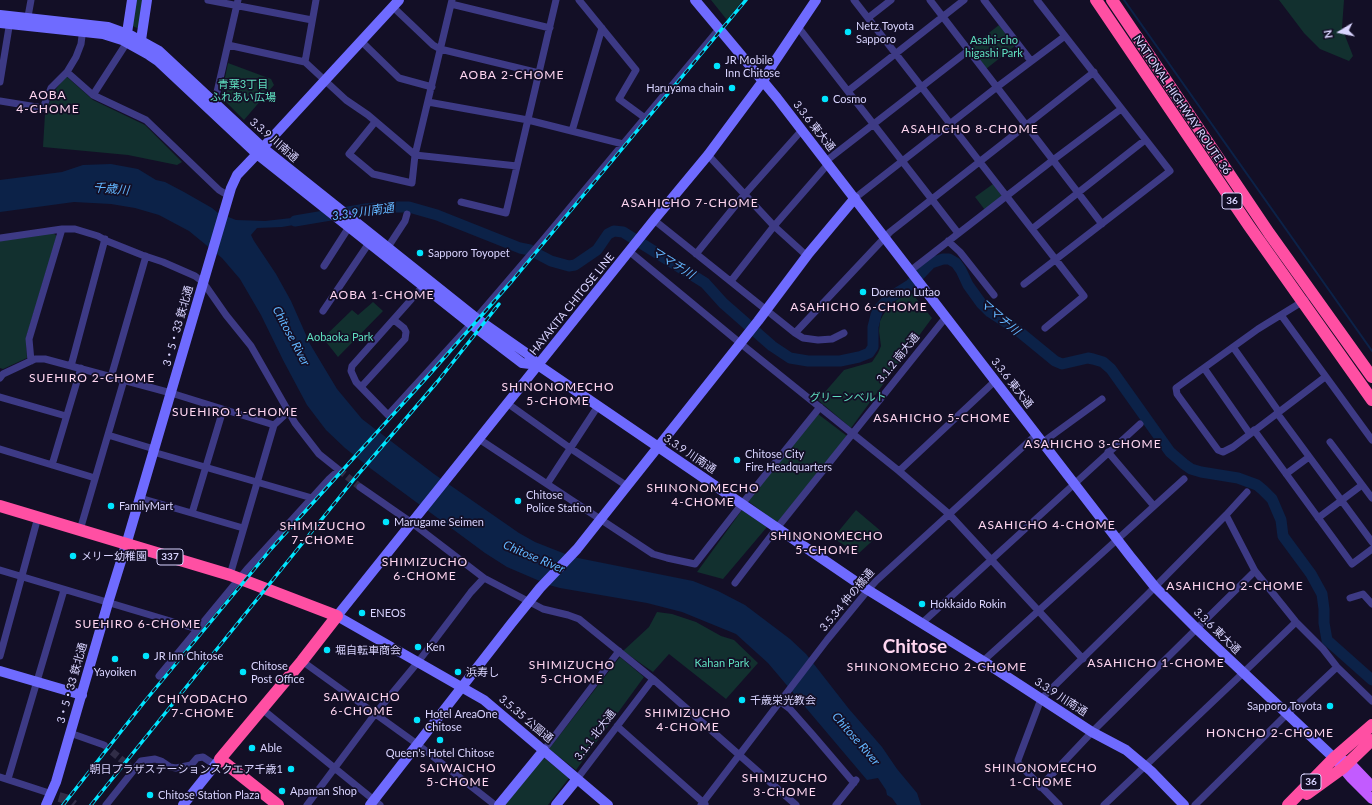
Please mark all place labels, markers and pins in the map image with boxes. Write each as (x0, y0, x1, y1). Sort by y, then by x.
place label: Netz Toyota Sapporo (856, 19, 914, 45)
marker: Netz Toyota Sapporo (843, 27, 853, 37)
place label: JR Mobile Inn Chitose (725, 53, 780, 79)
marker: JR Mobile Inn Chitose (712, 61, 722, 71)
place label: Haruyama chain (646, 81, 724, 95)
marker: Haruyama chain (727, 83, 737, 93)
place label: Cosmo (833, 92, 867, 106)
marker: Cosmo (820, 94, 830, 104)
place label: Sapporo Toyopet (428, 246, 510, 260)
marker: Sapporo Toyopet (415, 248, 425, 258)
place label: Doremo Lutao (871, 285, 940, 299)
marker: Doremo Lutao (858, 287, 868, 297)
place label: Chitose City Fire Headquarters (745, 447, 832, 473)
marker: Chitose City Fire Headquarters (732, 455, 742, 465)
place label: Chitose Police Station (526, 488, 592, 514)
marker: Chitose Police Station (513, 496, 523, 506)
place label: FamilyMart (119, 499, 173, 513)
marker: FamilyMart (106, 501, 116, 511)
place label: Marugame Seimen (394, 515, 484, 529)
marker: Marugame Seimen (381, 517, 391, 527)
place label: メリー幼稚園 (81, 549, 147, 563)
marker: メリー幼稚園 (68, 551, 78, 561)
place label: Hokkaido Rokin (930, 597, 1006, 611)
marker: Hokkaido Rokin (917, 599, 927, 609)
place label: ENEOS (370, 606, 406, 620)
marker: ENEOS (357, 608, 367, 618)
place label: Ken (426, 640, 445, 654)
marker: Ken (413, 642, 423, 652)
place label: 堀自転車商会 (335, 643, 401, 657)
marker: 堀自転車商会 (322, 645, 332, 655)
place label: JR Inn Chitose (154, 649, 223, 663)
marker: JR Inn Chitose (141, 651, 151, 661)
marker: Yayoiken (110, 654, 120, 664)
place label: Chitose Post Office (251, 659, 305, 685)
place label: Yayoiken (94, 665, 136, 679)
place label: 浜寿し (466, 665, 499, 679)
marker: Chitose Post Office (238, 667, 248, 677)
marker: 浜寿し (453, 667, 463, 677)
place label: 千歳栄光教会 (750, 693, 816, 707)
marker: 千歳栄光教会 (737, 695, 747, 705)
place label: Sapporo Toyota (1247, 699, 1322, 713)
marker: Sapporo Toyota (1325, 701, 1335, 711)
place label: Hotel AreaOne Chitose (425, 707, 498, 733)
marker: Hotel AreaOne Chitose (412, 715, 422, 725)
marker: Queen's Hotel Chitose (435, 735, 445, 745)
place label: Able (260, 741, 282, 755)
marker: Able (247, 743, 257, 753)
place label: Queen's Hotel Chitose (386, 746, 494, 760)
place label: 朝日プラザステーションスクエア千歳1 (90, 762, 283, 776)
marker: 朝日プラザステーションスクエア千歳1 (286, 764, 296, 774)
place label: Apaman Shop (290, 784, 357, 798)
marker: Apaman Shop (277, 786, 287, 796)
place label: Chitose Station Plaza (158, 788, 260, 802)
marker: Chitose Station Plaza (145, 790, 155, 800)

